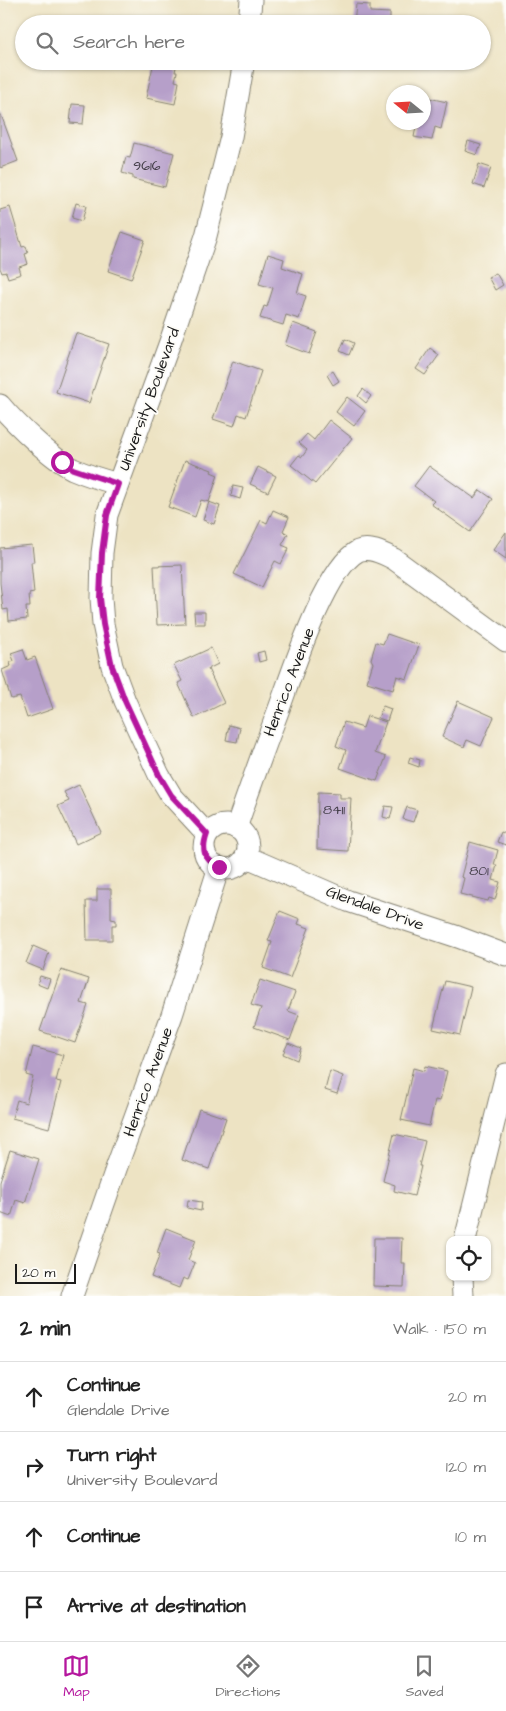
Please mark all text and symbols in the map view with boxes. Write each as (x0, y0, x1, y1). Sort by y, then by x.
search box (15, 15, 491, 70)
icon: search (33, 29, 61, 57)
text: Search here (73, 29, 185, 56)
north arrow (386, 85, 431, 130)
house number: 9616 (133, 156, 161, 176)
street label: University Boulevard (113, 325, 186, 474)
route start (51, 451, 74, 474)
street label: Henrico Avenue (258, 624, 320, 740)
house number: 8411 (323, 800, 345, 820)
route end (208, 856, 231, 879)
house number: 801 (469, 861, 489, 881)
street label: Glendale Drive (323, 880, 427, 936)
street label: Henrico Avenue (118, 1024, 178, 1140)
map controls (446, 1236, 491, 1281)
button: locate (446, 1236, 491, 1281)
scale bar (15, 1261, 76, 1284)
text: 20 m (22, 1263, 55, 1283)
text: 2 min (20, 1314, 70, 1343)
text: Walk · 150 m (393, 1318, 486, 1340)
text: Continue (67, 1372, 141, 1399)
icon: ahead (20, 1383, 48, 1411)
text: 20 m (448, 1386, 486, 1408)
text: Glendale Drive (67, 1399, 170, 1421)
text: Turn right (67, 1442, 156, 1469)
icon: right (20, 1453, 48, 1481)
text: 120 m (446, 1456, 486, 1478)
text: University Boulevard (67, 1469, 217, 1491)
icon: ahead (20, 1523, 48, 1551)
text: Continue (67, 1523, 141, 1550)
text: 10 m (455, 1526, 486, 1548)
icon: arrive (20, 1593, 48, 1621)
text: Arrive at destination (67, 1593, 246, 1620)
tab: Map (62, 1652, 90, 1702)
tab: Directions (215, 1652, 280, 1702)
tab: Saved (405, 1652, 444, 1702)

